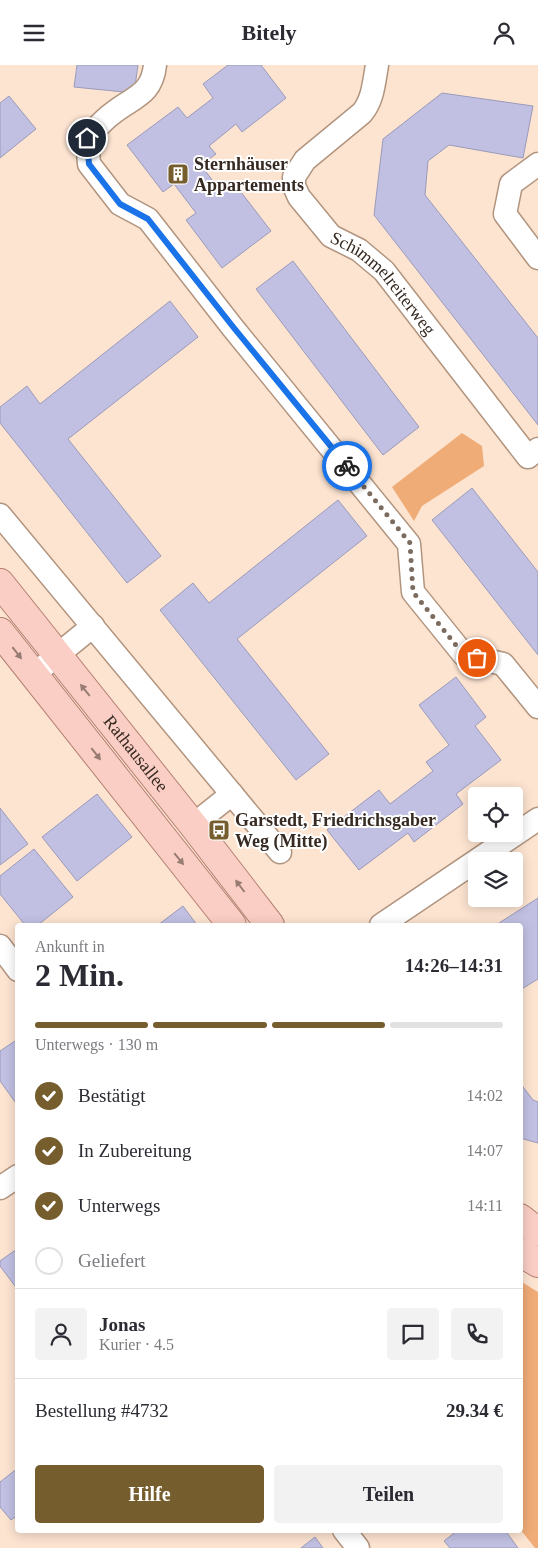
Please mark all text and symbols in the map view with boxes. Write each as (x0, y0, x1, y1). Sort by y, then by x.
icon: menu (20, 19, 48, 47)
icon: person (490, 19, 518, 47)
text: Bitely (242, 20, 297, 45)
pin (66, 117, 108, 159)
icon: home (73, 124, 101, 152)
place label: Sternhäuser Appartements (194, 154, 304, 195)
building icon: Sternhäuser Appartements (166, 162, 190, 186)
street label: Schimmelreiterweg (327, 227, 440, 339)
courier (322, 441, 372, 491)
icon: bike (333, 452, 361, 480)
pin (456, 637, 498, 679)
icon: bag (463, 644, 491, 672)
one-way arrow (11, 647, 22, 660)
one-way arrow (80, 684, 91, 697)
street label: Rathausallee (99, 711, 172, 796)
one-way arrow (90, 747, 101, 760)
map controls (468, 787, 523, 907)
button: locate (468, 787, 523, 842)
place label: Garstedt, Friedrichsgaber Weg (Mitte) (235, 810, 436, 852)
bus stop icon: Garstedt, Friedrichsgaber Weg (Mitte) (207, 818, 231, 842)
one-way arrow (173, 852, 184, 865)
button: layers (468, 852, 523, 907)
one-way arrow (235, 879, 245, 893)
text: Ankunft in (35, 938, 105, 955)
text: 14:26–14:31 (405, 955, 503, 976)
text: 2 Min. (35, 957, 124, 993)
text: Unterwegs · 130 m (35, 1036, 158, 1053)
icon: check (35, 1082, 63, 1110)
text: Bestätigt (78, 1085, 146, 1106)
text: 14:02 (467, 1087, 503, 1104)
icon: check (35, 1137, 63, 1165)
text: In Zubereitung (78, 1140, 191, 1161)
text: 14:07 (467, 1142, 503, 1159)
icon: check (35, 1192, 63, 1220)
text: Unterwegs (78, 1195, 160, 1216)
text: 14:11 (467, 1197, 503, 1214)
text: Geliefert (78, 1250, 146, 1271)
button: person (35, 1308, 87, 1360)
button: chat (387, 1308, 439, 1360)
button: phone (451, 1308, 503, 1360)
text: Jonas (99, 1314, 145, 1335)
text: Kurier · 4.5 (99, 1336, 174, 1353)
text: Bestellung #4732 (35, 1400, 169, 1421)
text: 29.34 € (446, 1400, 503, 1421)
button: Hilfe (35, 1465, 264, 1523)
button: Teilen (274, 1465, 503, 1523)

